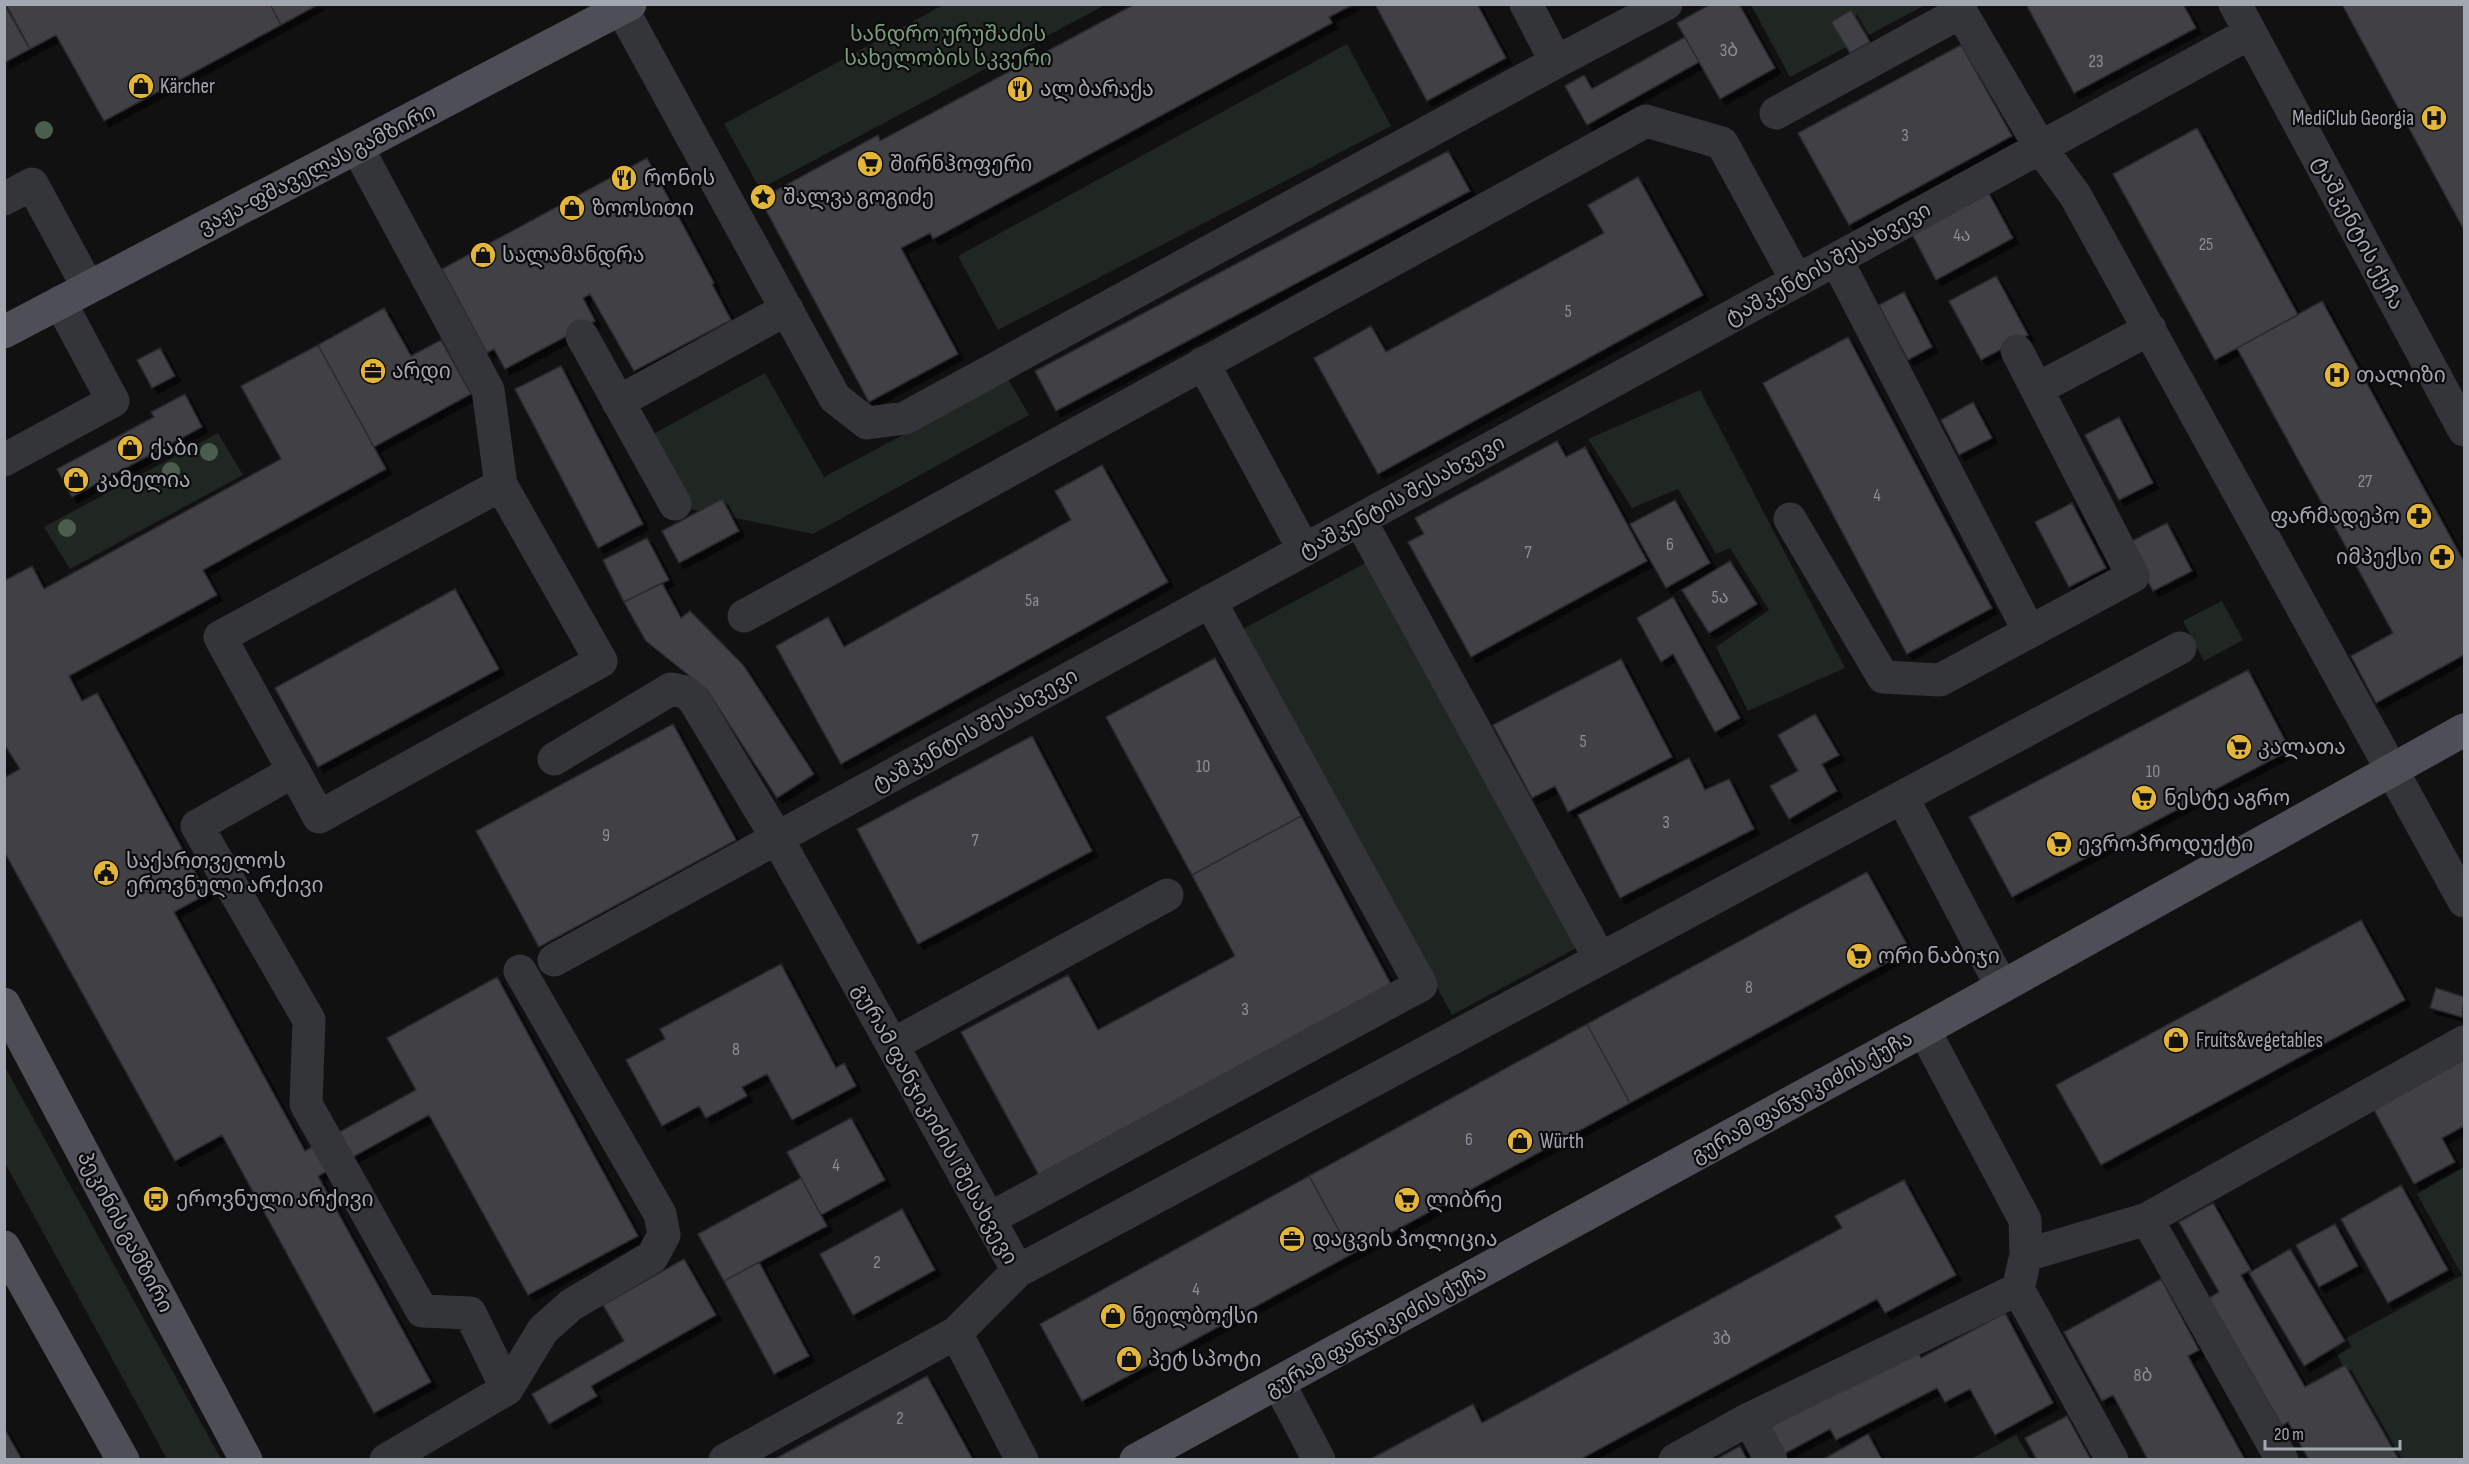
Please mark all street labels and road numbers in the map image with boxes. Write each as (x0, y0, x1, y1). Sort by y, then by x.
street label: ვაჟა-ფშაველას გამზირი (194, 98, 440, 240)
street label: ტაშკენტის ქუჩა (2307, 152, 2409, 314)
street label: ტაშკენტის შესახვევი (1721, 197, 1935, 331)
street label: ტაშკენტის შესახვევი (1295, 430, 1509, 564)
street label: ტაშკენტის შესახვევი (868, 663, 1082, 797)
street label: გურამ ფანჯიკიძის I შესახვევი (847, 979, 1023, 1269)
street label: გურამ ფანჯიკიძის ქუჩა (1687, 1026, 1917, 1168)
street label: პეკინის გამზირი (72, 1147, 178, 1317)
street label: გურამ ფანჯიკიძის ქუჩა (1261, 1260, 1491, 1402)

